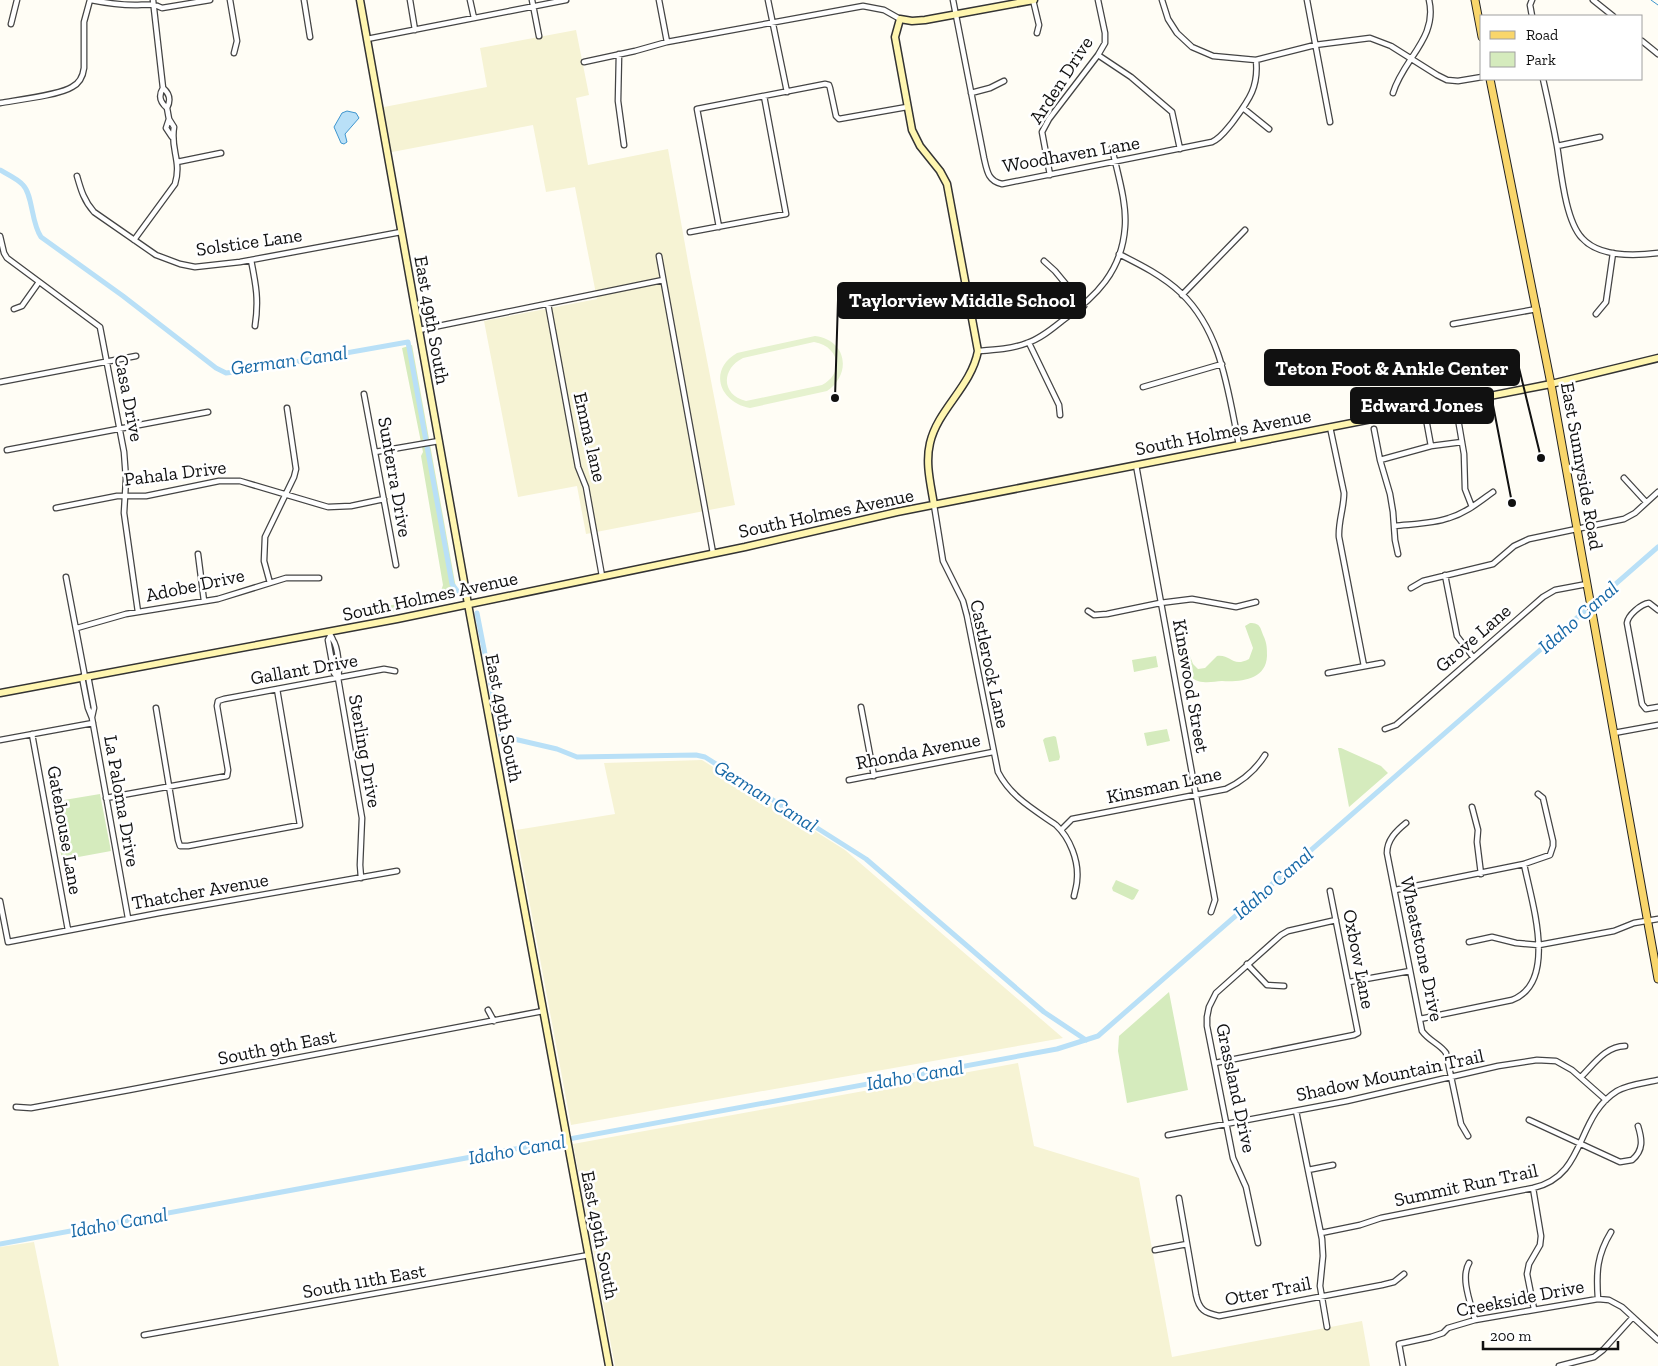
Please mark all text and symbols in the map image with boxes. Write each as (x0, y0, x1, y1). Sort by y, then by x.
legend (1480, 15, 1643, 80)
text: Road (1526, 26, 1559, 44)
street label: Arden Drive (1024, 32, 1098, 128)
text: Park (1526, 51, 1556, 69)
street label: Woodhaven Lane (1001, 131, 1142, 177)
street label: Solstice Lane (194, 223, 304, 261)
street label: East 49th South (409, 254, 455, 387)
callout: Taylorview Middle School (838, 283, 1085, 318)
text: Taylorview Middle School (849, 288, 1076, 312)
water label: German Canal (229, 340, 349, 380)
callout: Teton Foot & Ankle Center (1265, 350, 1519, 385)
street label: Casa Drive (109, 353, 149, 443)
text: Teton Foot & Ankle Center (1275, 356, 1509, 380)
street label: East Sunnyside Road (1556, 380, 1608, 552)
callout: Edward Jones (1351, 388, 1493, 423)
street label: Emma lane (569, 390, 612, 484)
text: Edward Jones (1361, 393, 1483, 417)
street label: South Holmes Avenue (1133, 404, 1313, 460)
street label: Sunterra Drive (373, 415, 417, 539)
street label: Pahala Drive (122, 455, 228, 491)
street label: South Holmes Avenue (736, 483, 916, 543)
street label: Adobe Drive (144, 563, 247, 607)
street label: South Holmes Avenue (340, 566, 520, 626)
water label: Idaho Canal (1533, 576, 1623, 658)
street label: Castlerock Lane (965, 598, 1015, 730)
street label: Grove Lane (1431, 599, 1515, 677)
street label: Kinswood Street (1168, 617, 1214, 755)
street label: Gallant Drive (249, 648, 360, 690)
street label: East 49th South (480, 652, 528, 785)
street label: Sterling Drive (344, 693, 386, 810)
street label: Rhonda Avenue (854, 728, 982, 774)
street label: La Paloma Drive (99, 733, 145, 869)
water label: German Canal (710, 755, 822, 837)
street label: Kinsman Lane (1104, 762, 1224, 808)
street label: Gatehouse Lane (42, 764, 88, 896)
water label: Idaho Canal (1228, 842, 1318, 924)
street label: Thatcher Avenue (130, 868, 270, 914)
street label: Wheatstone Drive (1395, 874, 1449, 1024)
street label: Oxbow Lane (1338, 907, 1380, 1011)
street label: Grassland Drive (1211, 1021, 1261, 1155)
street label: South 9th East (216, 1024, 338, 1070)
street label: Shadow Mountain Trail (1294, 1044, 1486, 1106)
water label: Idaho Canal (865, 1055, 965, 1095)
water label: Idaho Canal (467, 1129, 567, 1169)
street label: Summit Run Trail (1392, 1159, 1540, 1211)
street label: East 49th South (576, 1169, 624, 1302)
water label: Idaho Canal (69, 1202, 169, 1242)
street label: South 11th East (301, 1259, 427, 1303)
street label: Otter Trail (1223, 1271, 1313, 1311)
street label: Creekside Drive (1454, 1274, 1586, 1322)
scale bar (1483, 1318, 1618, 1350)
text: 200 m (1490, 1327, 1531, 1345)

